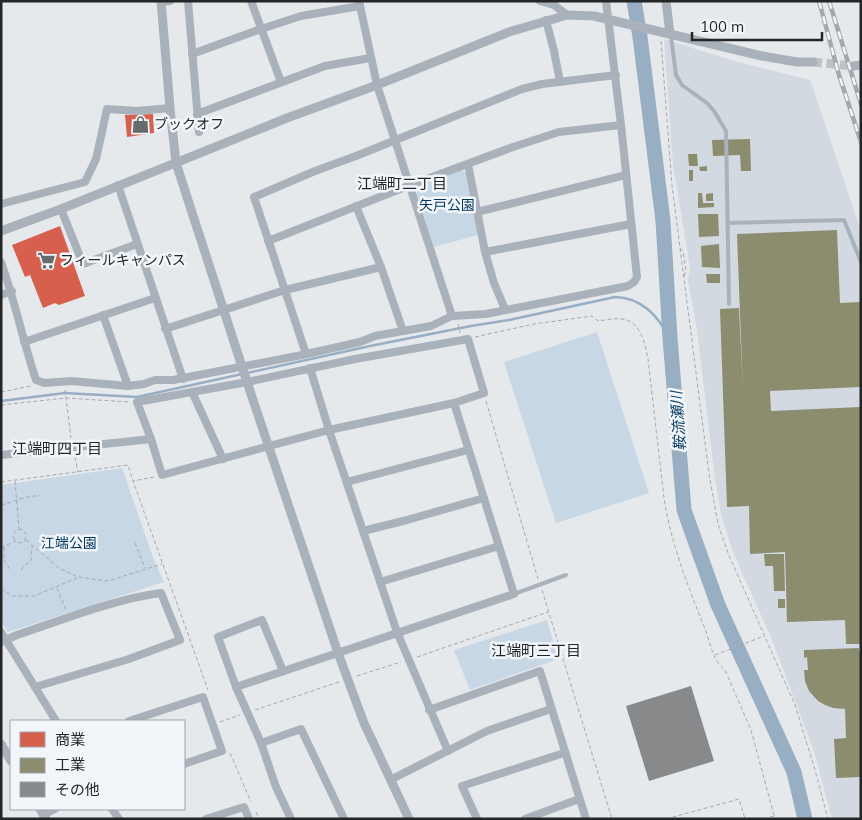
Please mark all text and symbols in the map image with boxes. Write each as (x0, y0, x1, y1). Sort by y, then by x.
scale bar (692, 10, 822, 42)
text: 100 m (700, 17, 744, 36)
shop icon: ブックオフ (130, 114, 150, 134)
place label: ブックオフ (154, 115, 224, 133)
district label: 江端町二丁目 (357, 174, 447, 193)
park label: 矢戸公園 (419, 196, 475, 214)
supermarket icon: フィールキャンパス (36, 250, 56, 270)
place label: フィールキャンパス (60, 251, 186, 269)
water label: 鞍流瀬川 (666, 388, 690, 452)
district label: 江端町四丁目 (12, 439, 102, 458)
park label: 江端公園 (41, 534, 97, 552)
district label: 江端町三丁目 (491, 641, 581, 660)
legend (10, 720, 185, 810)
text: 商業 (55, 730, 85, 749)
text: 工業 (55, 755, 85, 774)
text: その他 (55, 780, 100, 799)

